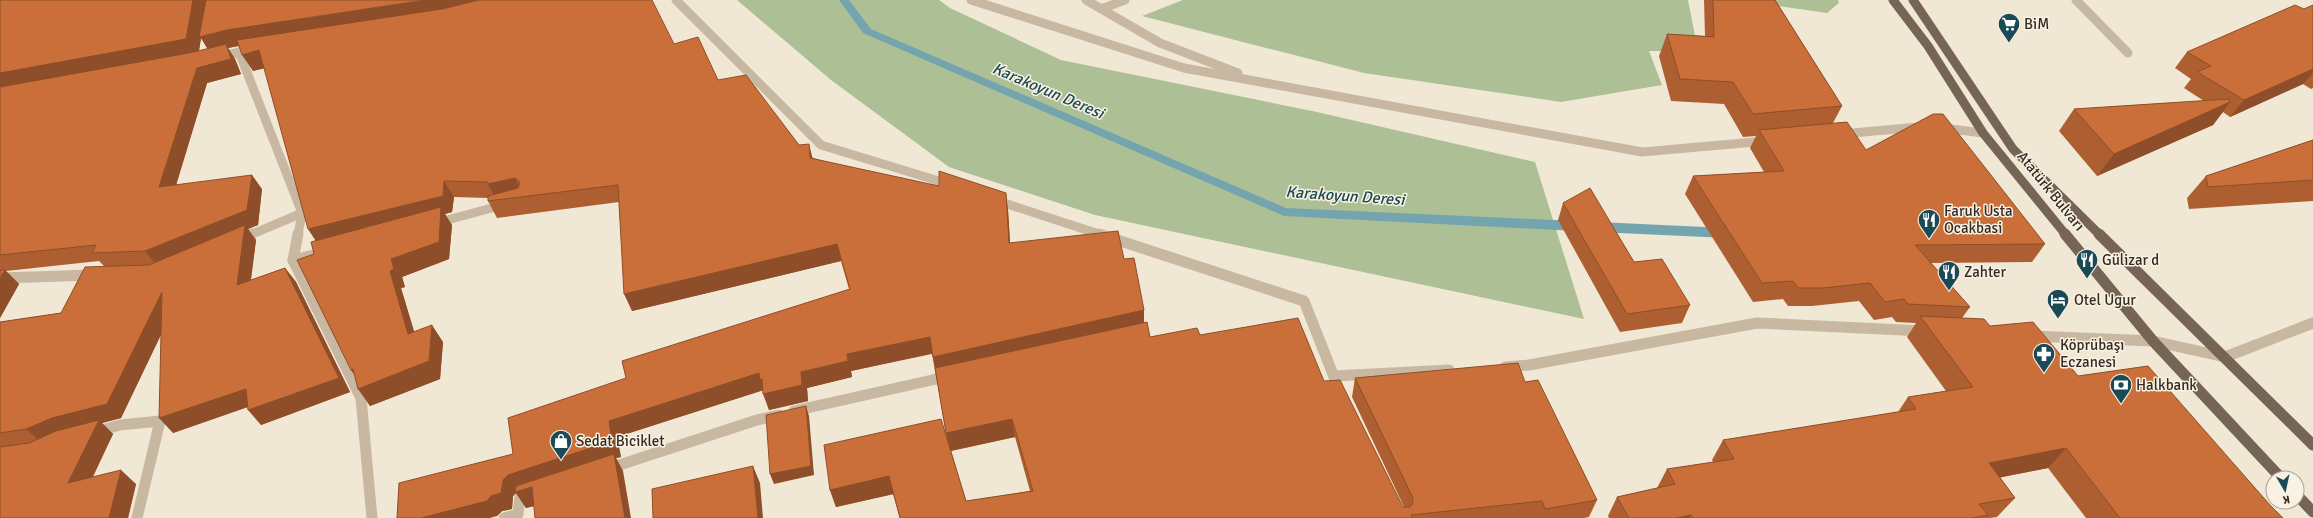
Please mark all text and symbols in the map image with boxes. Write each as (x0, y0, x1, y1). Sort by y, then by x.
supermarket icon: BiM (1996, 11, 2022, 44)
place label: BiM (2024, 15, 2049, 33)
water label: Karakoyun Deresi (989, 59, 1108, 124)
street label: Atatürk Bulvarı (2013, 148, 2089, 234)
water label: Karakoyun Deresi (1285, 182, 1407, 210)
place label: Faruk Usta Ocakbasi (1944, 202, 2013, 237)
restaurant icon: Faruk Usta Ocakbasi (1916, 207, 1942, 240)
restaurant icon: Gülizar d (2074, 247, 2100, 280)
place label: Gülizar d (2102, 251, 2159, 269)
restaurant icon: Zahter (1936, 259, 1962, 292)
place label: Zahter (1964, 263, 2007, 281)
hotel icon: Otel Ugur (2045, 287, 2071, 320)
place label: Otel Ugur (2074, 291, 2136, 309)
place label: Köprübaşı Eczanesi (2060, 336, 2124, 371)
pharmacy icon: Köprübaşı Eczanesi (2031, 341, 2057, 374)
bank icon: Halkbank (2108, 372, 2134, 405)
place label: Halkbank (2136, 376, 2197, 394)
shop icon: Sedat Biciklet (548, 428, 574, 461)
place label: Sedat Biciklet (576, 432, 665, 450)
north arrow (2265, 470, 2305, 510)
text: K (2282, 492, 2291, 506)

